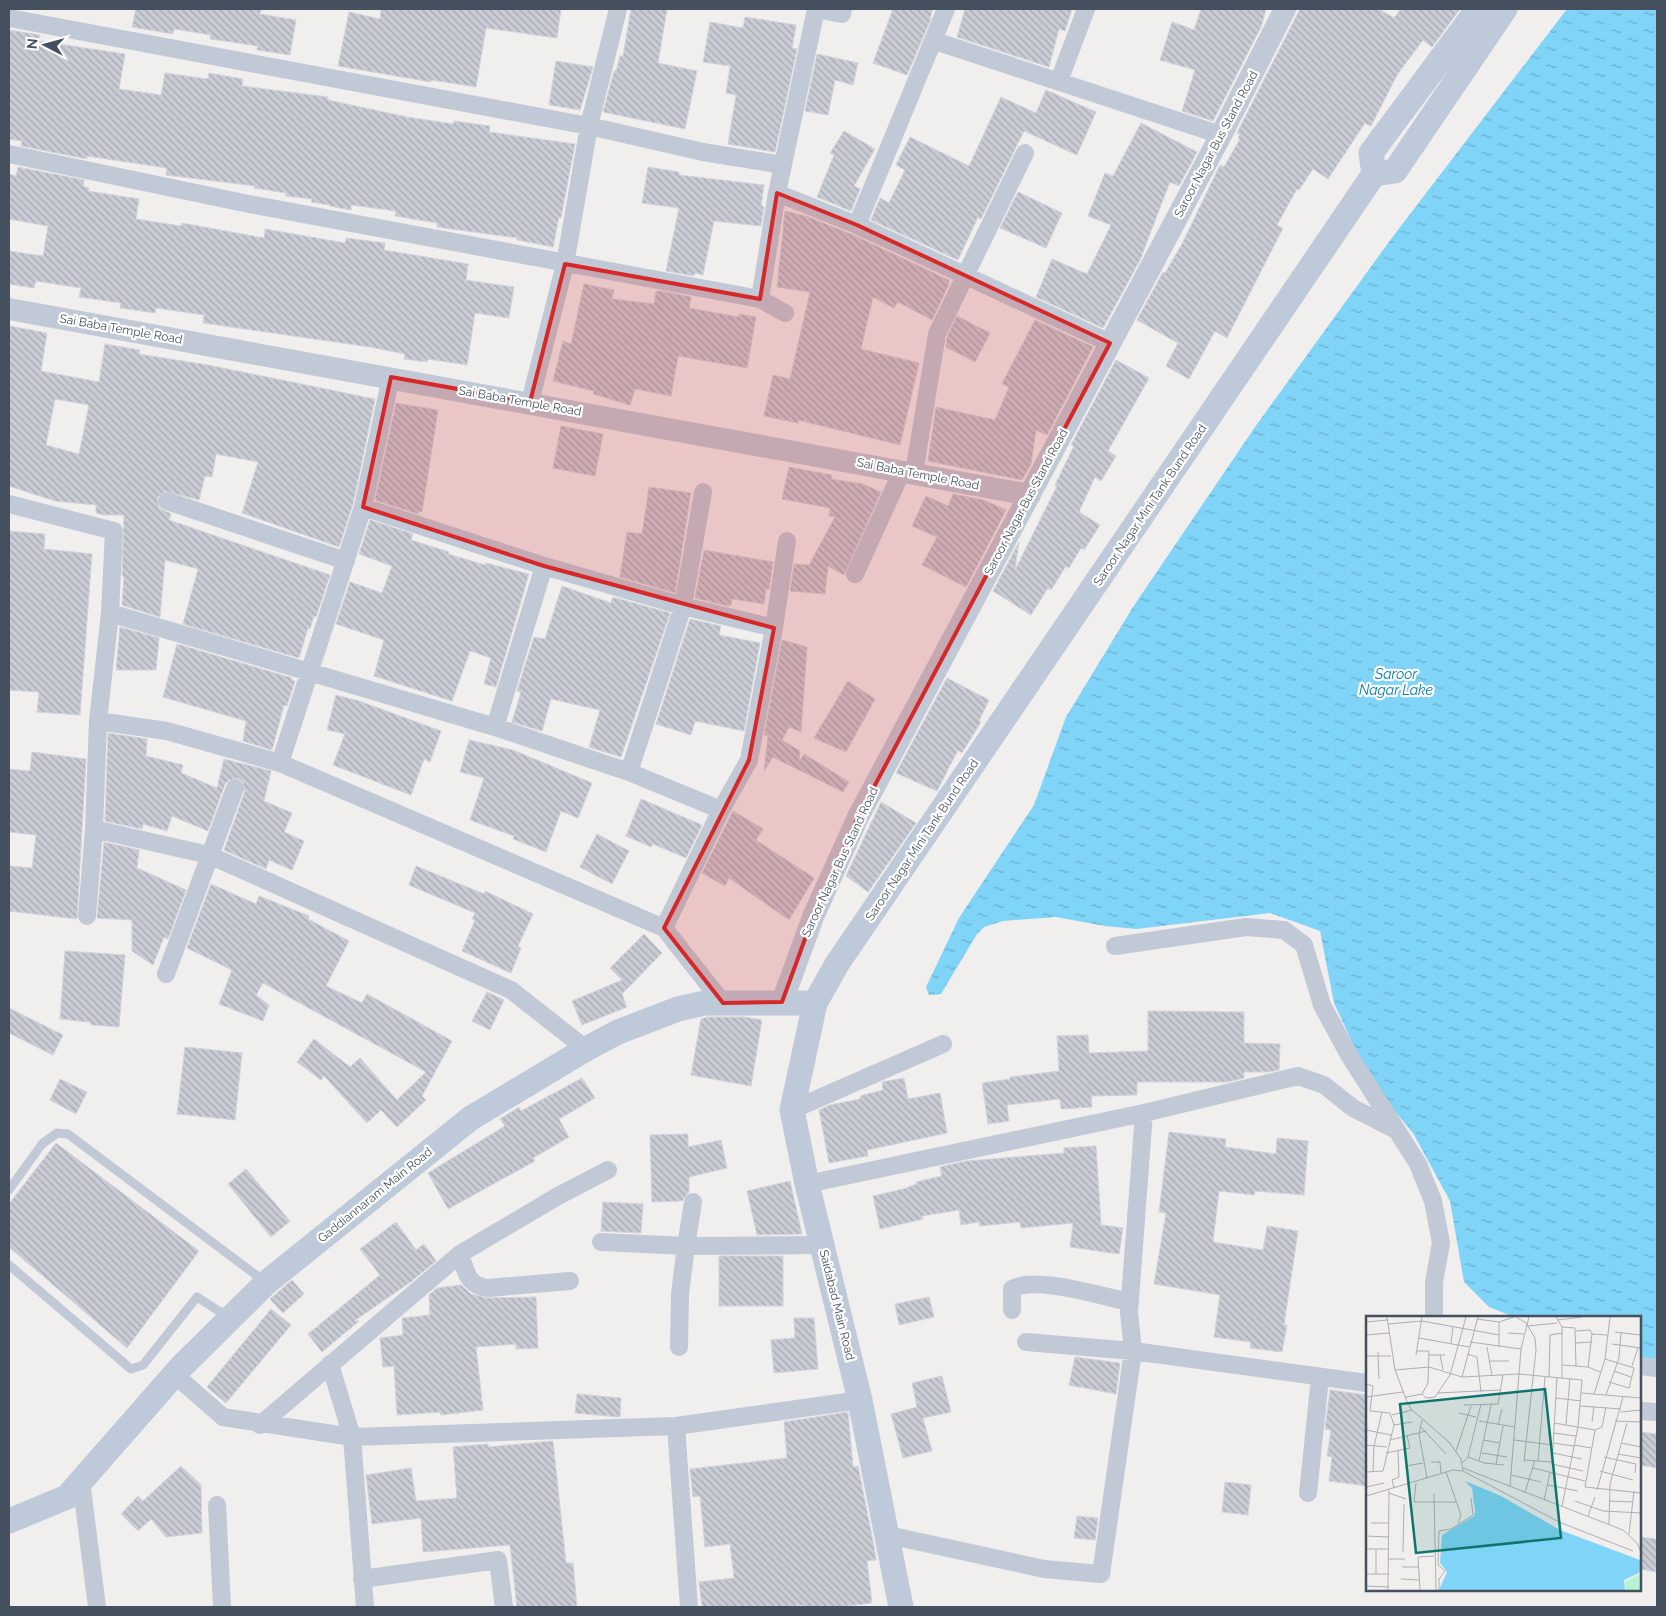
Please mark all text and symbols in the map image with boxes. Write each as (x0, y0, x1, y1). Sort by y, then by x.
north arrow (20, 20, 70, 70)
text: N (24, 37, 41, 50)
street label: Saroor Nagar Bus Stand Road (1171, 68, 1261, 220)
street label: Sai Baba Temple Road (59, 311, 183, 347)
street label: Sai Baba Temple Road (458, 383, 582, 419)
street label: Saroor Nagar Mini Tank Bund Road (1091, 422, 1209, 588)
street label: Saroor Nagar Bus Stand Road (981, 426, 1071, 578)
street label: Sai Baba Temple Road (856, 455, 980, 493)
water label: Saroor Nagar Lake (1359, 666, 1434, 698)
street label: Saroor Nagar Mini Tank Bund Road (863, 757, 981, 923)
street label: Saroor Nagar Bus Stand Road (799, 785, 881, 939)
street label: Gaddiannaram Main Road (315, 1145, 435, 1245)
street label: Saidabad Main Road (816, 1248, 858, 1362)
inset map (1366, 1316, 1641, 1591)

